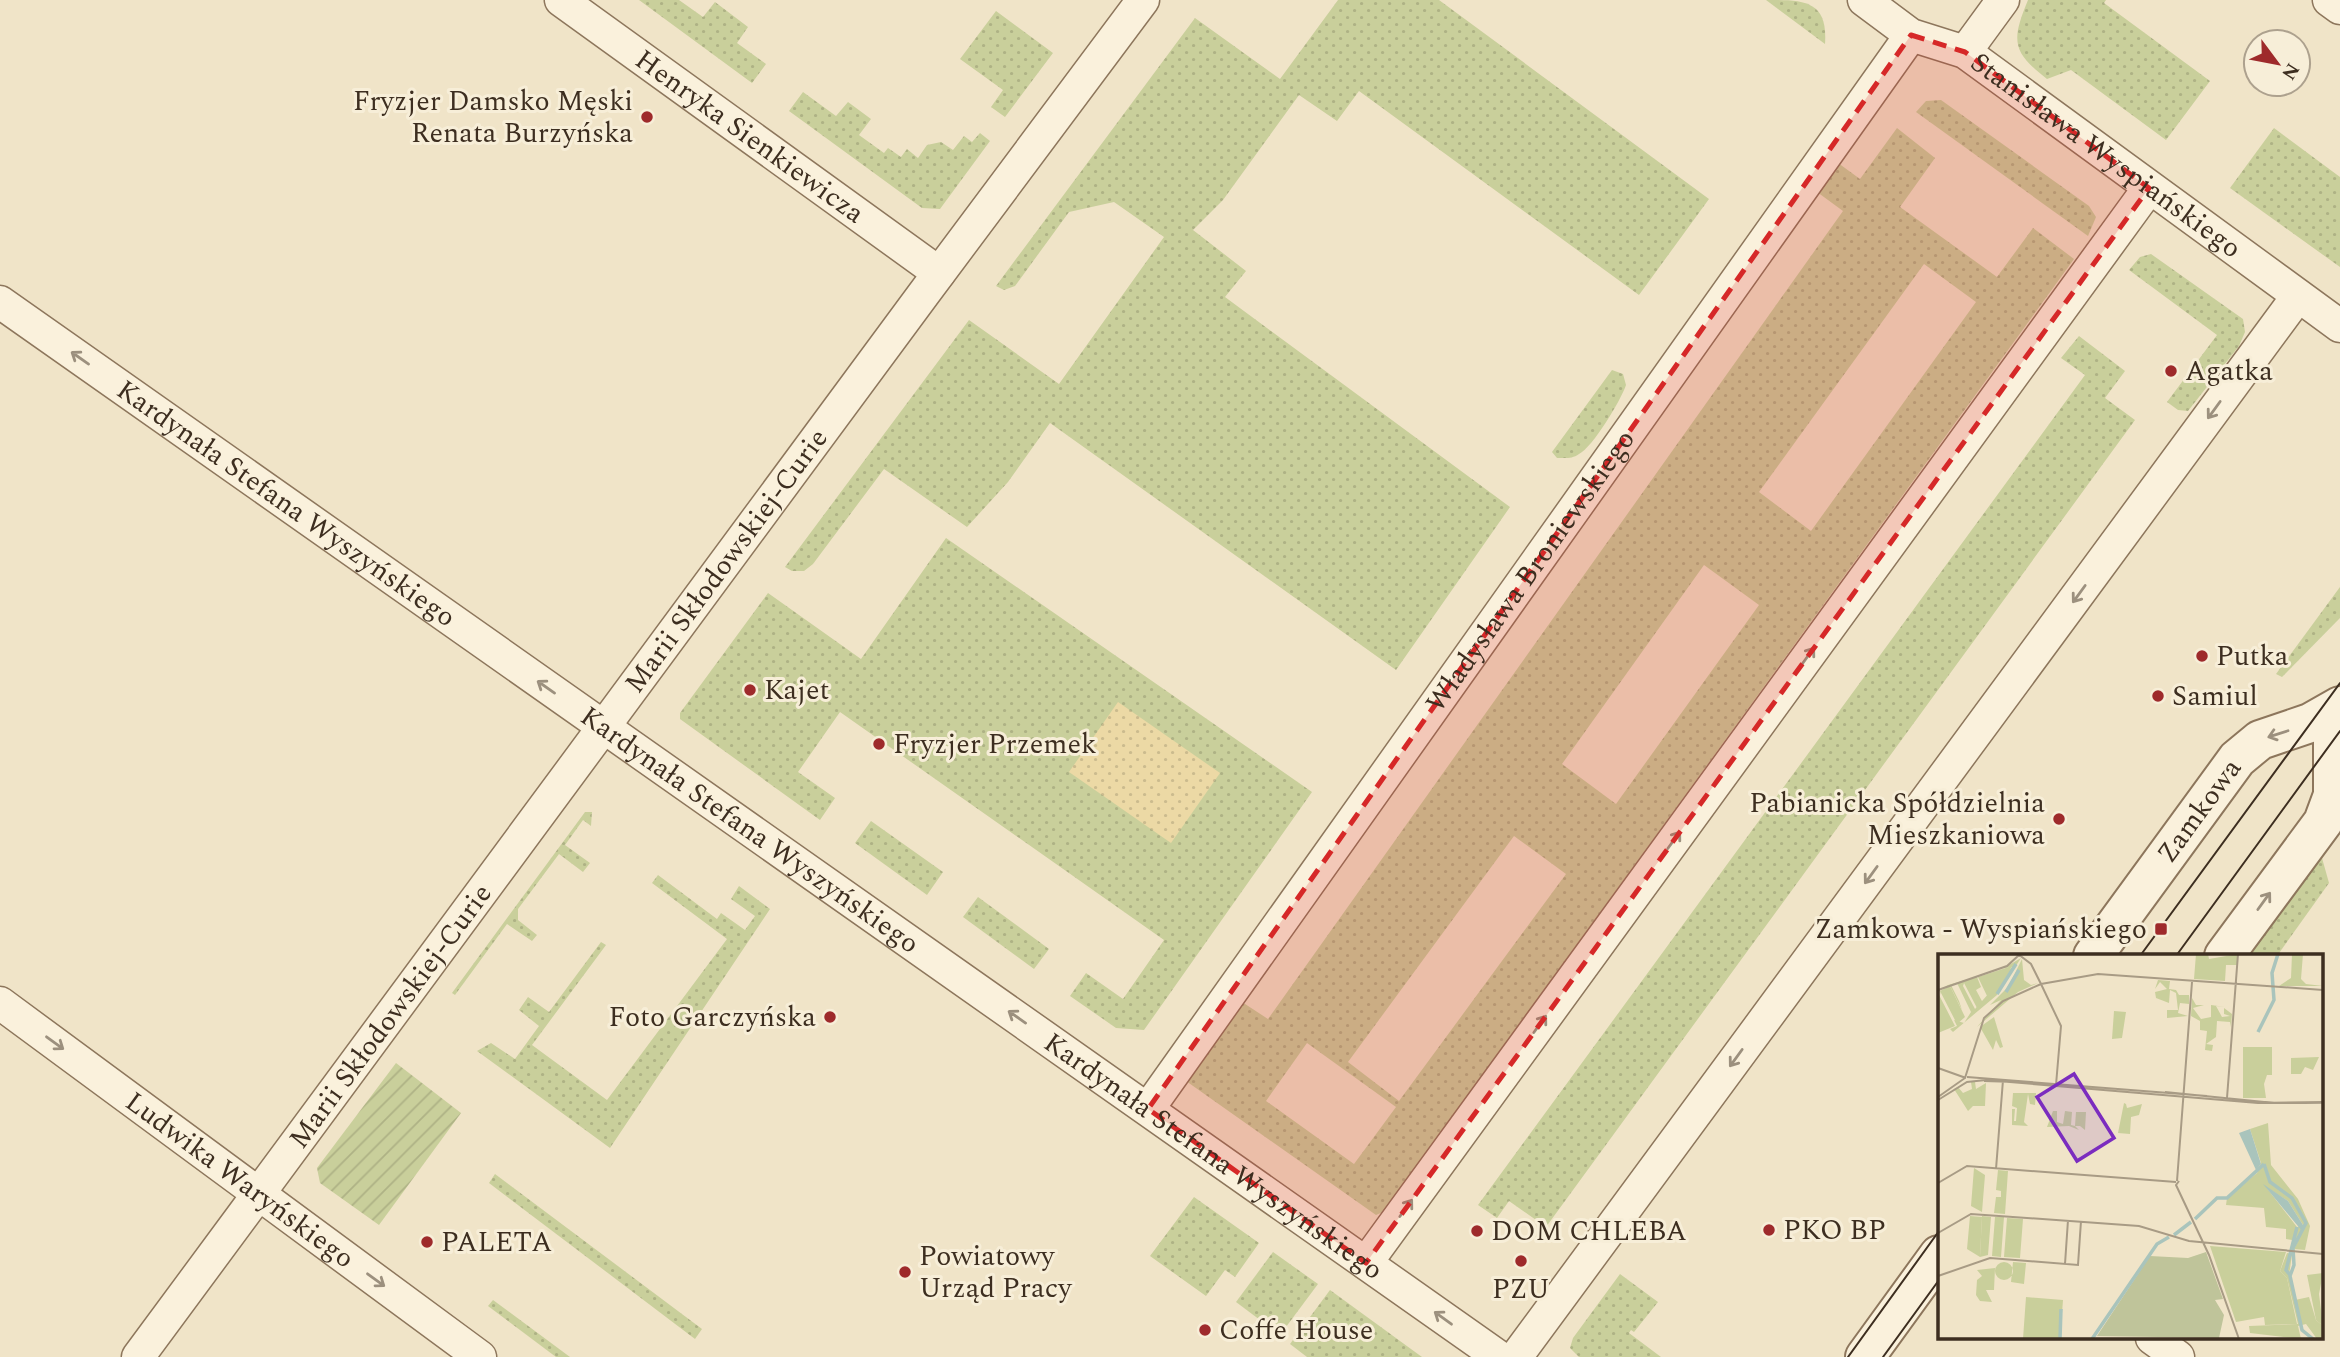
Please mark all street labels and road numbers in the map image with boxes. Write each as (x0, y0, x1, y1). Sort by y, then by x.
street label: Henryka Sienkiewicza (626, 39, 874, 234)
street label: Stanisława Wyspiańskiego (1961, 41, 2251, 269)
street label: Kardynała Stefana Wyszyńskiego (108, 369, 465, 638)
street label: Marii Skłodowskiej-Curie (614, 419, 839, 702)
street label: Władysława Broniewskiego (1415, 421, 1646, 721)
street label: Kardynała Stefana Wyszyńskiego (571, 695, 929, 964)
street label: Zamkowa (2146, 749, 2252, 872)
street label: Marii Skłodowskiej-Curie (278, 875, 503, 1158)
street label: Kardynała Stefana Wyszyńskiego (1035, 1022, 1392, 1291)
street label: Ludwika Waryńskiego (116, 1081, 364, 1279)

